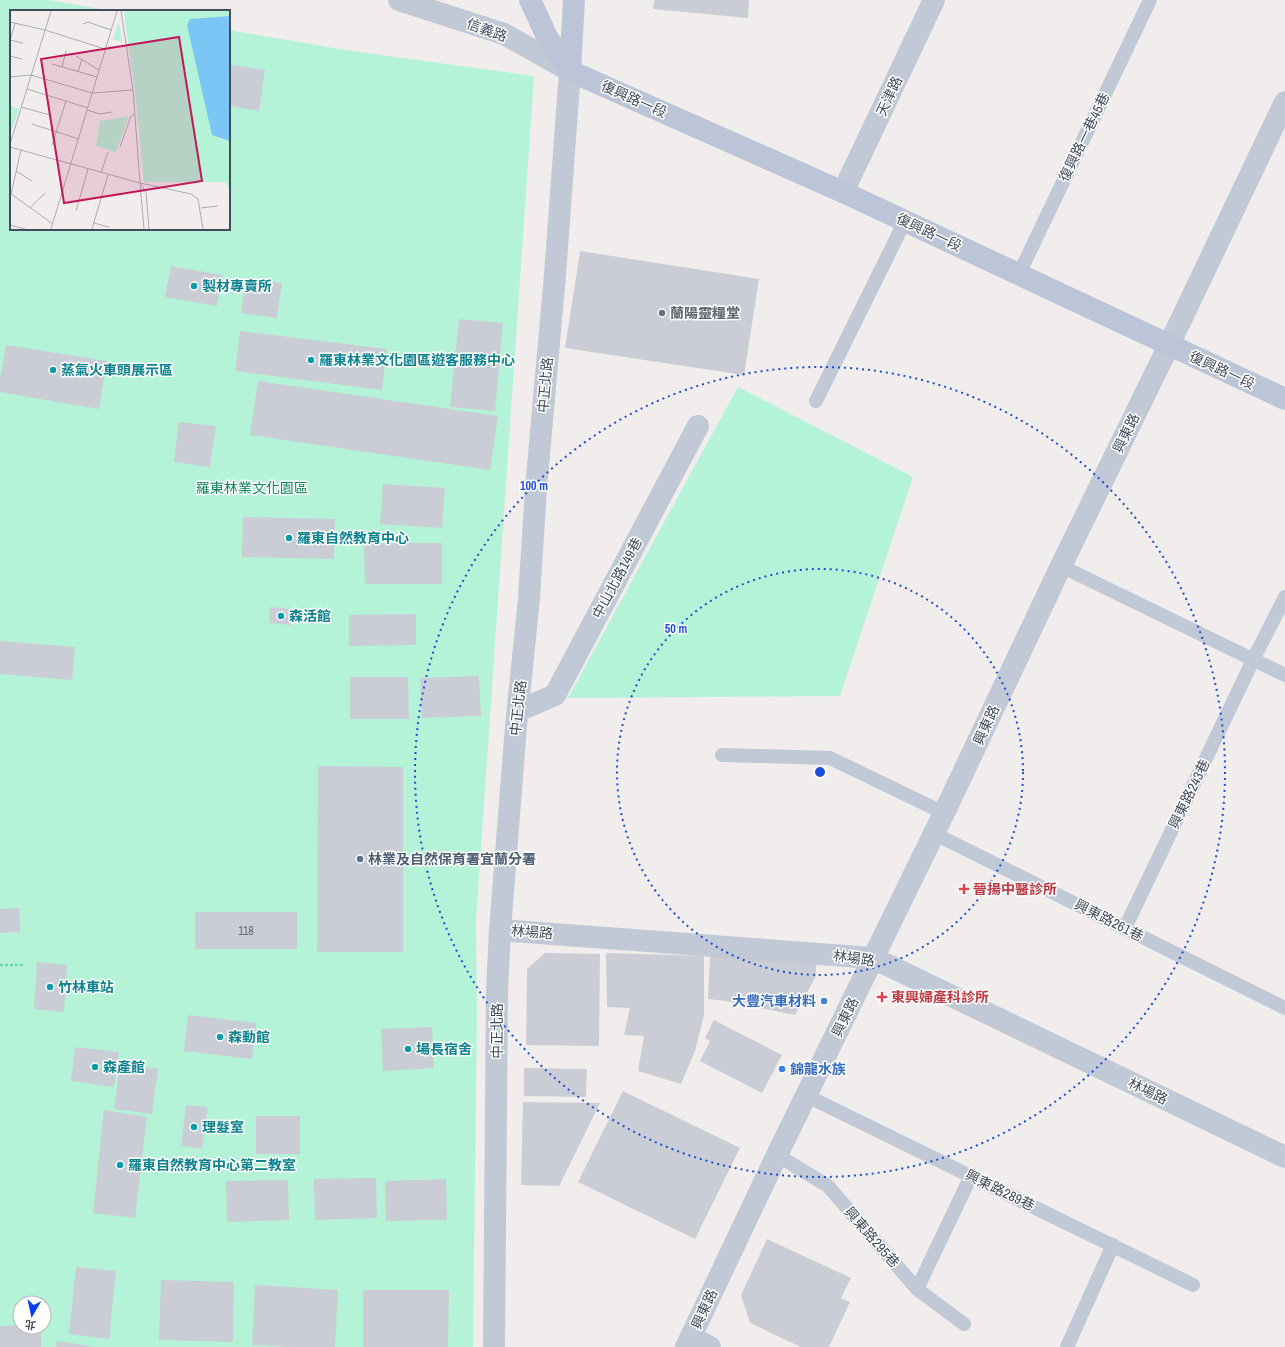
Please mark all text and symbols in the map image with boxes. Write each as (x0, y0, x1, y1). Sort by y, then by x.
inset map (10, 10, 230, 230)
street label: 信義路 (464, 14, 510, 46)
street label: 天津路 (872, 73, 906, 119)
street label: 復興路一段 (598, 77, 670, 121)
street label: 復興路一巷45巷 (1055, 90, 1113, 184)
street label: 復興路一段 (893, 209, 965, 255)
place label: 製材專賣所 (202, 277, 272, 295)
marker: 製材專賣所 (189, 281, 199, 291)
place label: 蘭陽靈糧堂 (670, 304, 740, 322)
marker: 蘭陽靈糧堂 (657, 308, 667, 318)
street label: 復興路一段 (1186, 347, 1258, 393)
place label: 羅東林業文化園區遊客服務中心 (319, 351, 515, 369)
marker: 羅東林業文化園區遊客服務中心 (306, 355, 316, 365)
street label: 中正北路 (534, 356, 556, 414)
place label: 蒸氣火車頭展示區 (61, 361, 173, 379)
marker: 蒸氣火車頭展示區 (48, 365, 58, 375)
street label: 興東路 (1109, 410, 1143, 456)
text: 100 m (520, 478, 548, 494)
park label: 羅東林業文化園區 (196, 479, 308, 497)
place label: 羅東自然教育中心 (297, 529, 409, 547)
marker: 羅東自然教育中心 (284, 533, 294, 543)
street label: 中山北路149巷 (588, 534, 646, 622)
place label: 森活館 (289, 607, 331, 625)
marker: 森活館 (276, 611, 286, 621)
text: 50 m (665, 621, 687, 637)
street label: 中正北路 (506, 679, 530, 737)
street label: 興東路 (969, 702, 1003, 748)
street label: 興東路243巷 (1164, 756, 1214, 832)
centre of rings (813, 765, 827, 779)
place label: 林業及自然保育署宜蘭分署 (368, 850, 536, 868)
marker: 林業及自然保育署宜蘭分署 (355, 854, 365, 864)
place label: 晉揚中醫診所 (973, 880, 1057, 898)
marker: 晉揚中醫診所 (958, 883, 970, 895)
street label: 興東路261巷 (1071, 895, 1147, 945)
street label: 林場路 (510, 922, 554, 942)
house number: 118 (238, 923, 254, 939)
street label: 林場路 (832, 946, 876, 970)
place label: 竹林車站 (58, 978, 114, 996)
marker: 竹林車站 (45, 982, 55, 992)
place label: 東興婦產科診所 (891, 988, 989, 1006)
marker: 東興婦產科診所 (876, 991, 888, 1003)
place label: 大豐汽車材料 (732, 992, 816, 1010)
street label: 興東路 (828, 994, 862, 1040)
marker: 大豐汽車材料 (819, 996, 829, 1006)
street label: 中正北路 (488, 1003, 506, 1059)
place label: 森動館 (228, 1028, 270, 1046)
marker: 森動館 (215, 1032, 225, 1042)
place label: 場長宿舍 (416, 1040, 472, 1058)
marker: 場長宿舍 (403, 1044, 413, 1054)
place label: 森產館 (103, 1058, 145, 1076)
place label: 錦龍水族 (790, 1060, 846, 1078)
marker: 森產館 (90, 1062, 100, 1072)
marker: 錦龍水族 (777, 1064, 787, 1074)
street label: 林場路 (1125, 1074, 1171, 1108)
place label: 理髮室 (202, 1118, 244, 1136)
marker: 理髮室 (189, 1122, 199, 1132)
place label: 羅東自然教育中心第二教室 (128, 1156, 296, 1174)
marker: 羅東自然教育中心第二教室 (115, 1160, 125, 1170)
street label: 興東路289巷 (962, 1165, 1038, 1215)
street label: 興東路295巷 (841, 1203, 903, 1271)
street label: 興東路 (687, 1286, 721, 1332)
north arrow (12, 1295, 52, 1335)
text: 北 (24, 1317, 37, 1333)

